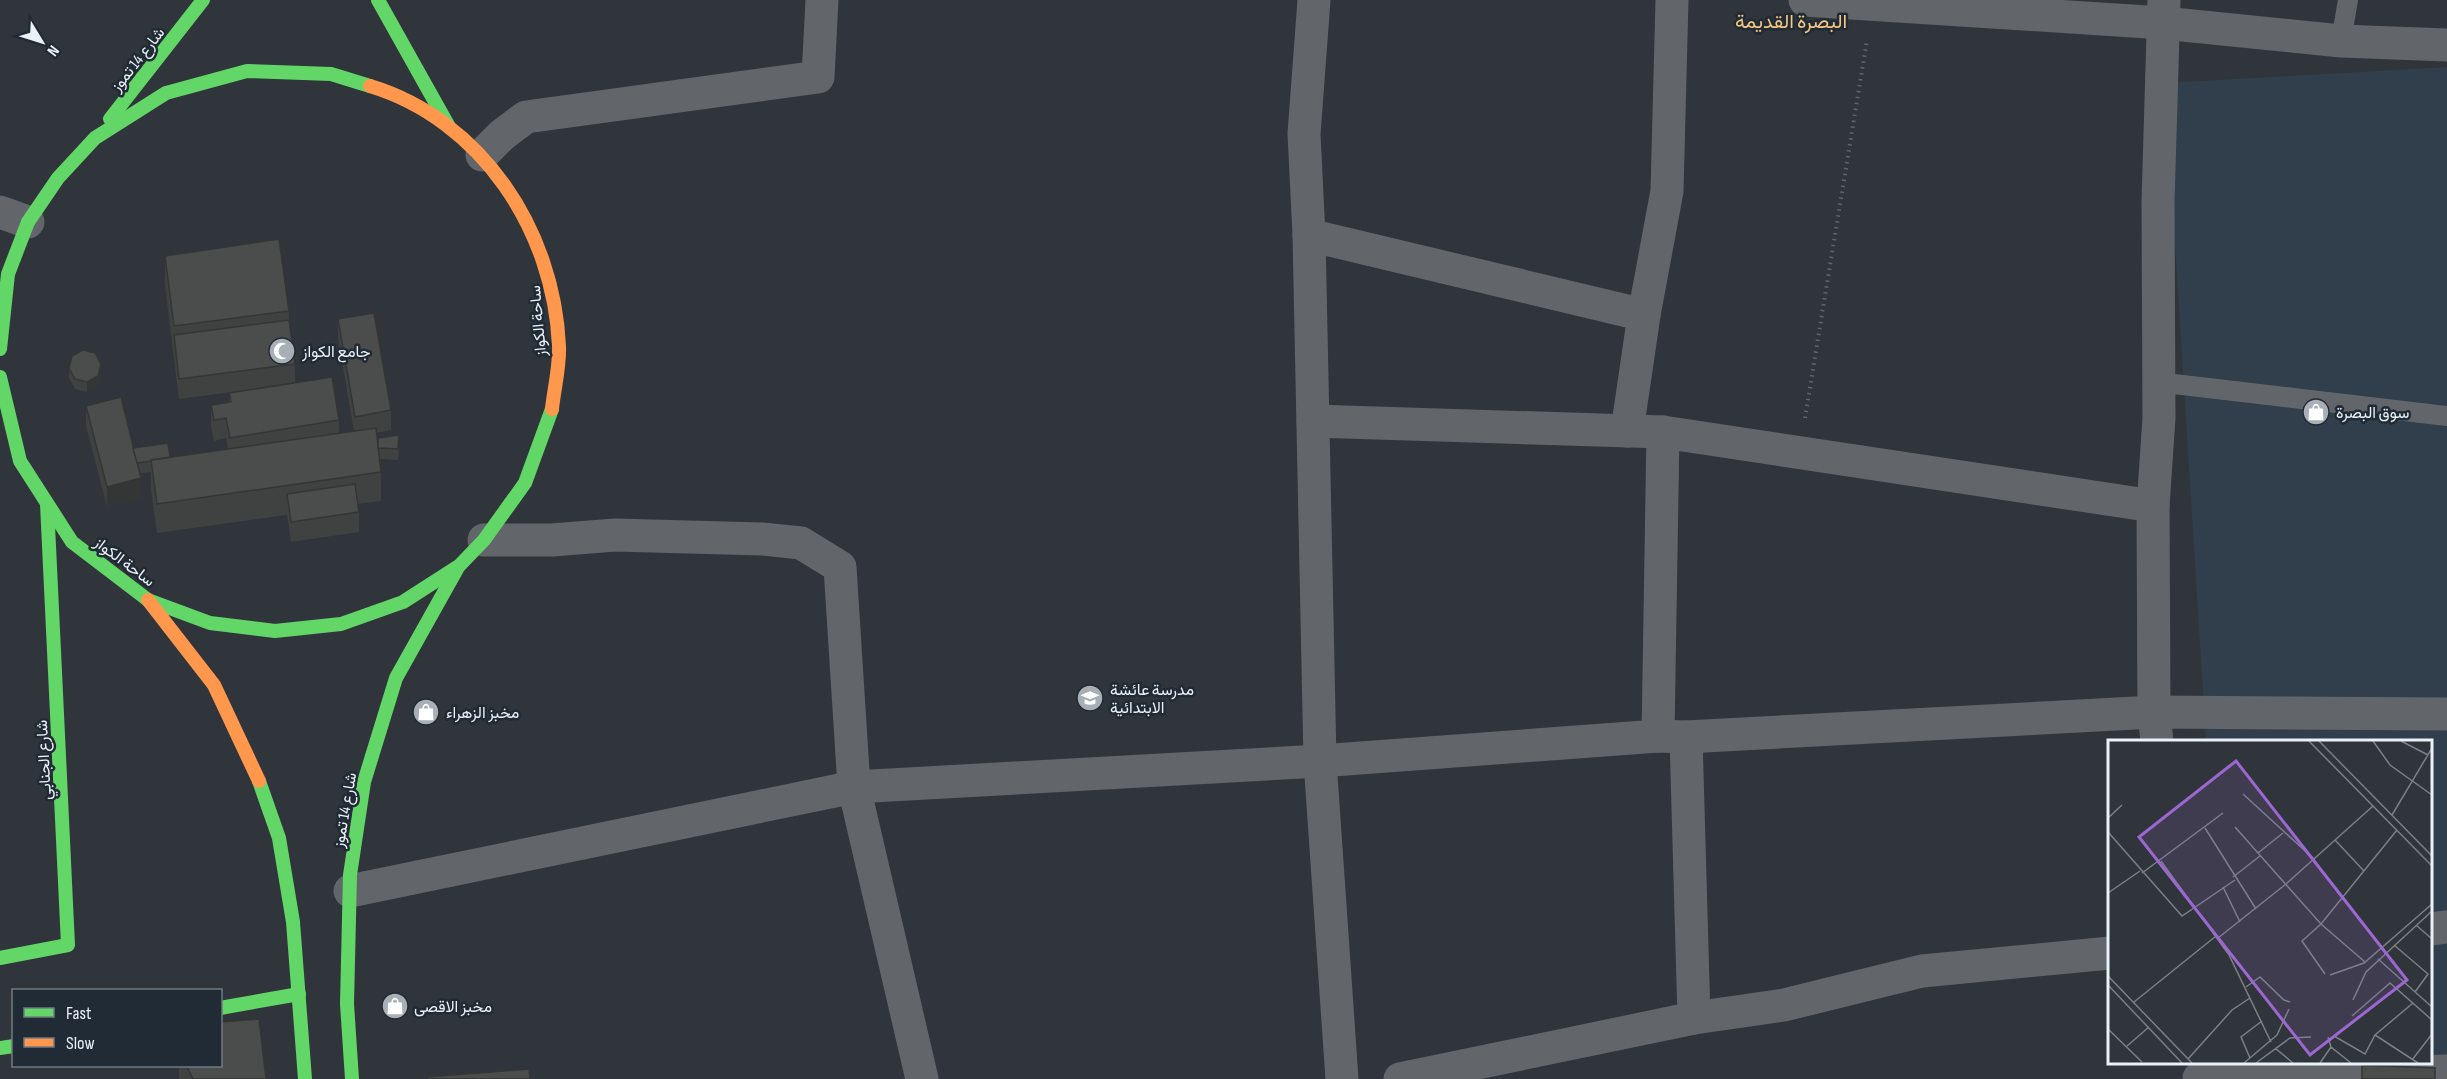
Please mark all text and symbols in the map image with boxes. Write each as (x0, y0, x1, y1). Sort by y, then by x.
district label: البصرة القديمة (1735, 10, 1847, 34)
north arrow (12, 12, 72, 72)
street label: شارع 14 تموز (107, 24, 170, 97)
text: N (43, 41, 63, 60)
street label: ساحة الكواز (526, 285, 551, 358)
mosque icon: جامع الكواز (267, 336, 297, 366)
place label: جامع الكواز (301, 343, 371, 363)
shop icon: سوق البصرة (2301, 397, 2331, 427)
place label: سوق البصرة (2336, 404, 2409, 423)
street label: ساحة الكواز (89, 533, 158, 591)
place label: مدرسة عائشة الابتدائية (1110, 681, 1194, 718)
school or university icon: مدرسة عائشة الابتدائية (1075, 683, 1105, 713)
shop icon: مخبز الزهراء (411, 697, 441, 727)
place label: مخبز الزهراء (446, 704, 519, 723)
street label: شارع الجنابي (33, 719, 59, 800)
inset map (2108, 740, 2432, 1064)
street label: شارع 14 تموز (329, 771, 362, 851)
legend (12, 989, 222, 1067)
shop icon: مخبز الاقصى (380, 991, 410, 1021)
place label: مخبز الاقصى (414, 998, 492, 1017)
text: Fast (66, 1003, 92, 1024)
text: Slow (66, 1033, 95, 1054)

